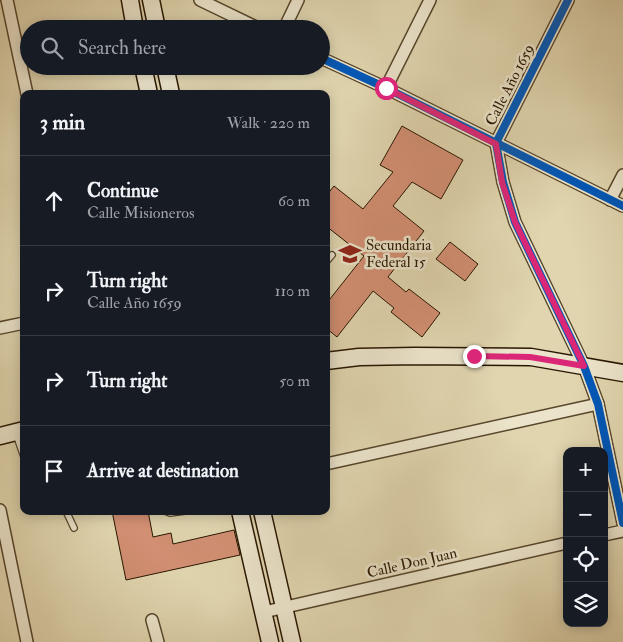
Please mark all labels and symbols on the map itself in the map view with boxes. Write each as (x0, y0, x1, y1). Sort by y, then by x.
street label: Calle Año 1659 (481, 41, 539, 129)
route start (375, 77, 398, 100)
place label: Secundaria Federal 15 (366, 236, 432, 272)
school or university icon: Secundaria Federal 15 (337, 241, 363, 267)
route end (463, 345, 486, 368)
street label: Calle Don Juan (365, 543, 459, 584)

